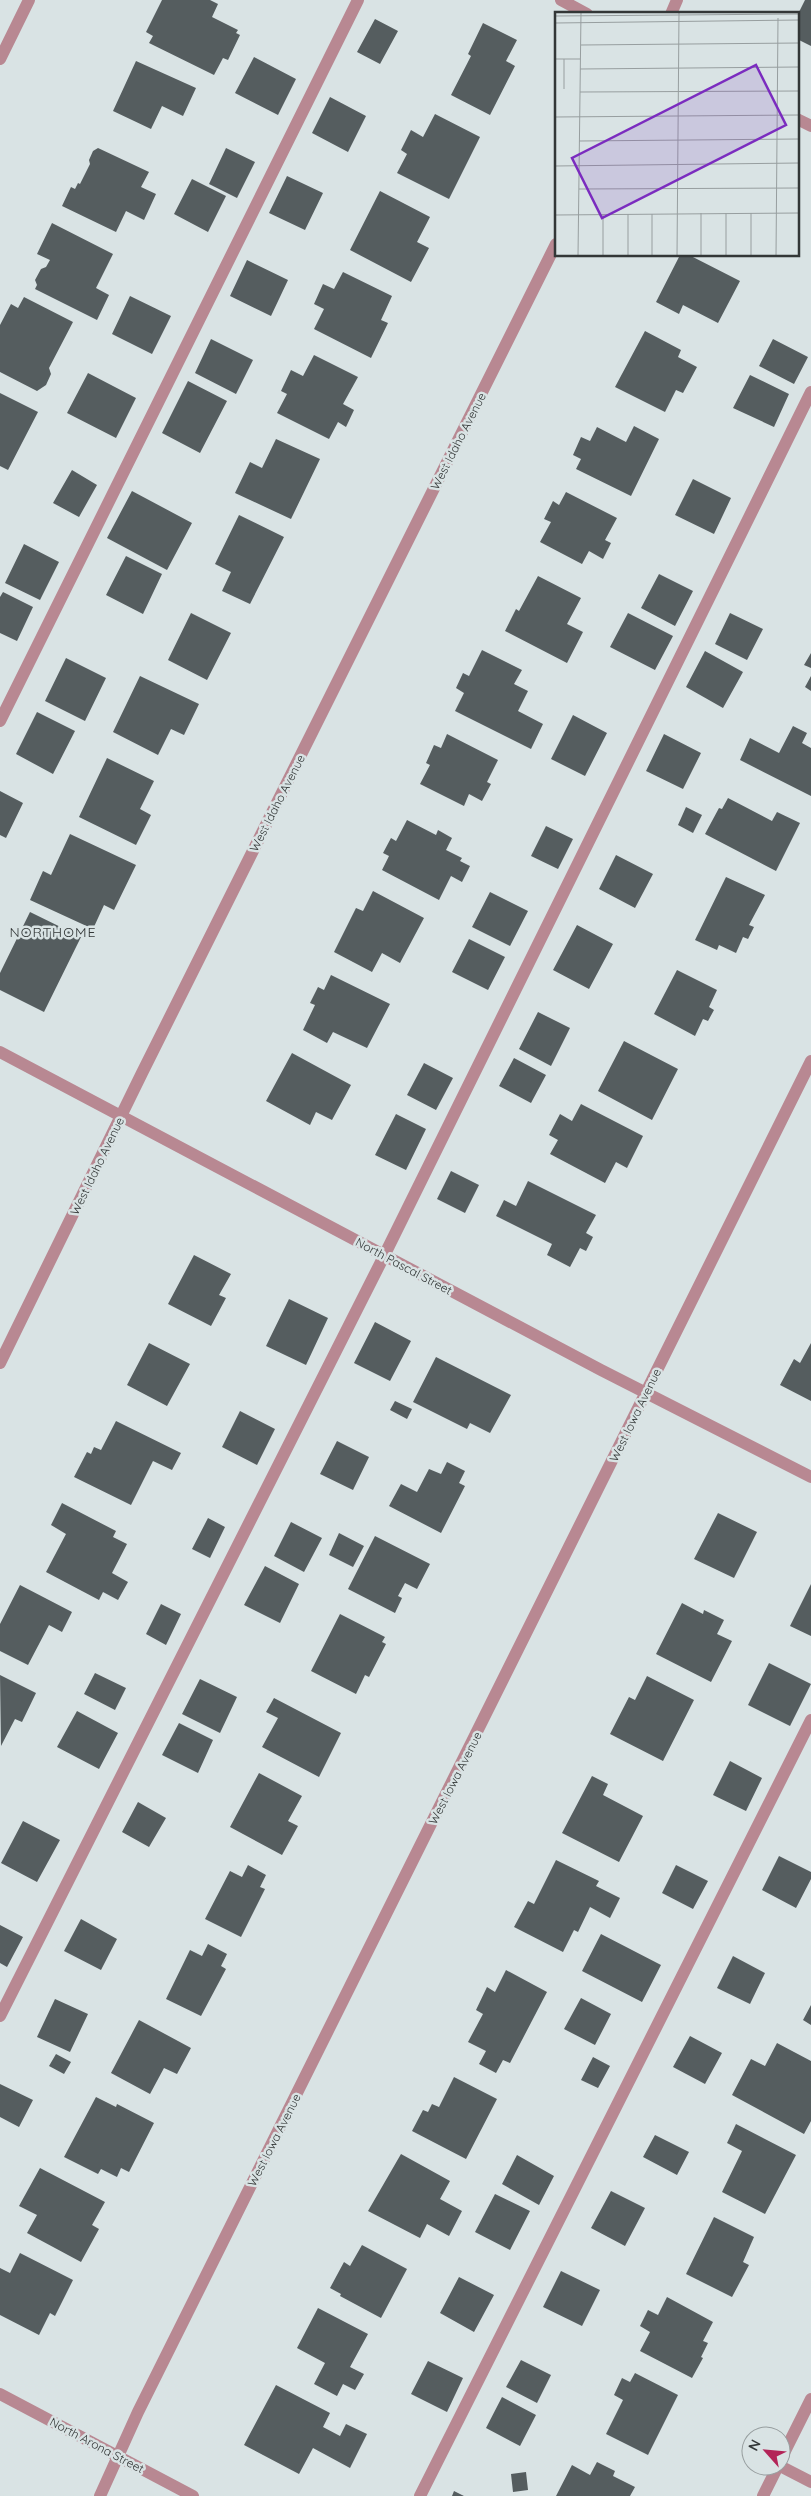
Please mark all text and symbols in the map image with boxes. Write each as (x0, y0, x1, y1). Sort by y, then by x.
inset map (555, 12, 798, 256)
street label: West Idaho Avenue (427, 390, 489, 492)
street label: West Idaho Avenue (246, 752, 308, 854)
district label: NORTHOME (10, 923, 96, 941)
street label: West Idaho Avenue (67, 1114, 127, 1217)
street label: North Pascal Street (353, 1234, 455, 1298)
street label: West Iowa Avenue (606, 1366, 664, 1464)
street label: West Iowa Avenue (425, 1729, 485, 1827)
street label: West Iowa Avenue (244, 2091, 304, 2189)
street label: North Arona Street (47, 2414, 147, 2476)
north arrow (741, 2426, 791, 2476)
text: N (744, 2436, 765, 2454)

